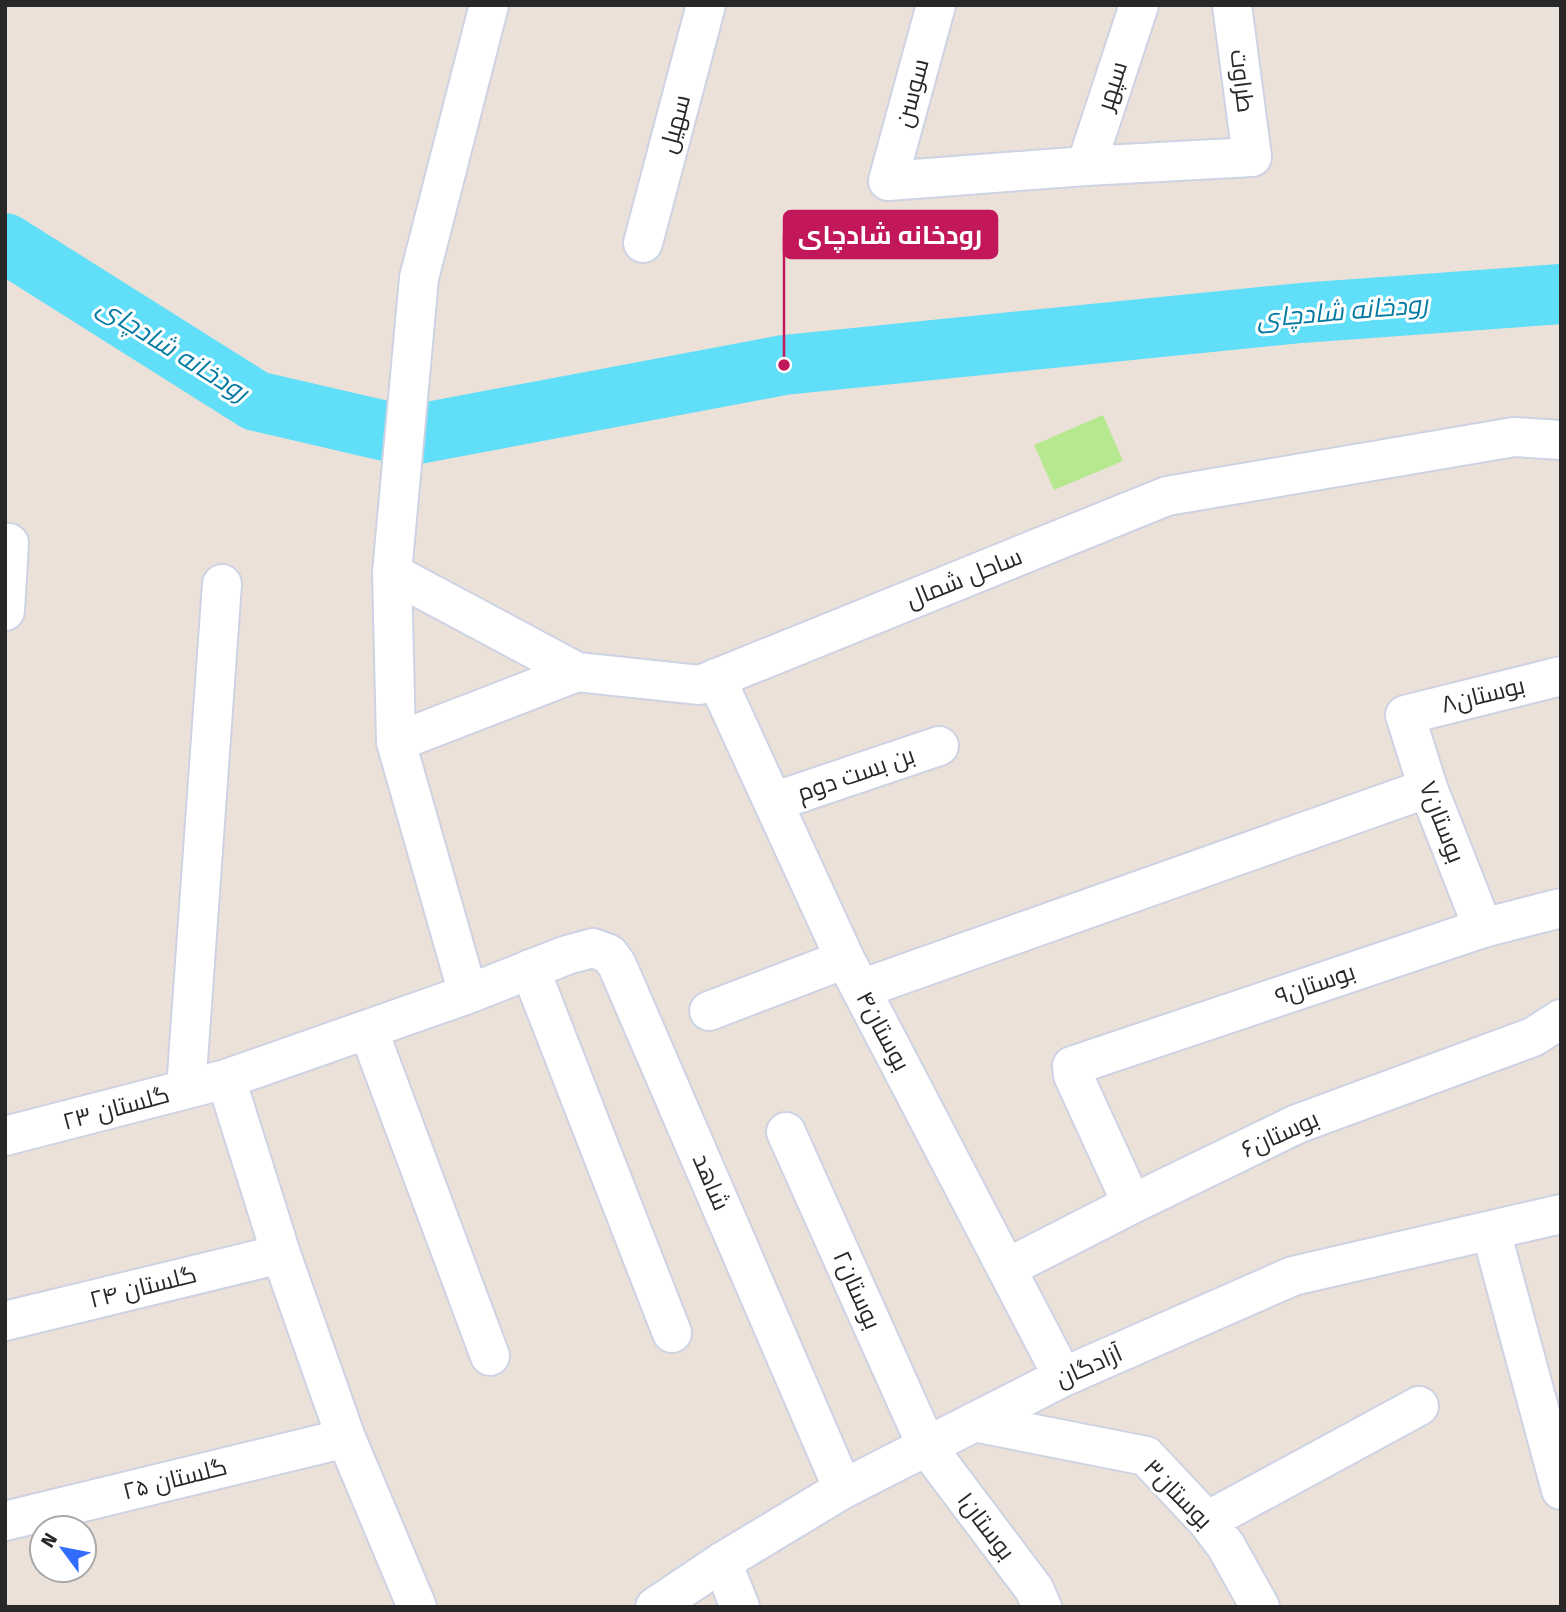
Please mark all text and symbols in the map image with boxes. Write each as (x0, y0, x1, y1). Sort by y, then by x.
street label: طراوت (1224, 48, 1260, 114)
street label: سوسن (889, 56, 935, 130)
street label: سپهر (1090, 58, 1134, 116)
street label: سهیل (654, 92, 696, 156)
callout: رودخانه شادچای (784, 211, 997, 258)
text: رودخانه شادچای (798, 220, 982, 253)
water label: رودخانه شادچای (1255, 288, 1431, 335)
water label: رودخانه شادچای (91, 291, 255, 410)
street label: ساحل شمال (902, 542, 1026, 614)
street label: بوستان۸ (1438, 671, 1528, 719)
street label: بن بست دوم (794, 741, 919, 809)
street label: بوستان۷ (1414, 777, 1470, 867)
street label: بوستان۹ (1271, 957, 1359, 1011)
street label: بوستان۴ (850, 986, 916, 1076)
street label: گلستان ۲۳ (59, 1080, 173, 1136)
street label: بوستان۶ (1237, 1105, 1323, 1163)
street label: شاهد (687, 1149, 735, 1215)
street label: بوستان۲ (827, 1246, 887, 1334)
street label: گلستان ۲۴ (87, 1260, 199, 1314)
street label: آزادگان (1051, 1339, 1127, 1393)
street label: گلستان ۲۵ (120, 1453, 230, 1505)
street label: بوستان۳ (1138, 1453, 1218, 1535)
street label: بوستان۱ (951, 1487, 1021, 1565)
north arrow (28, 1514, 98, 1584)
text: N (36, 1529, 62, 1552)

